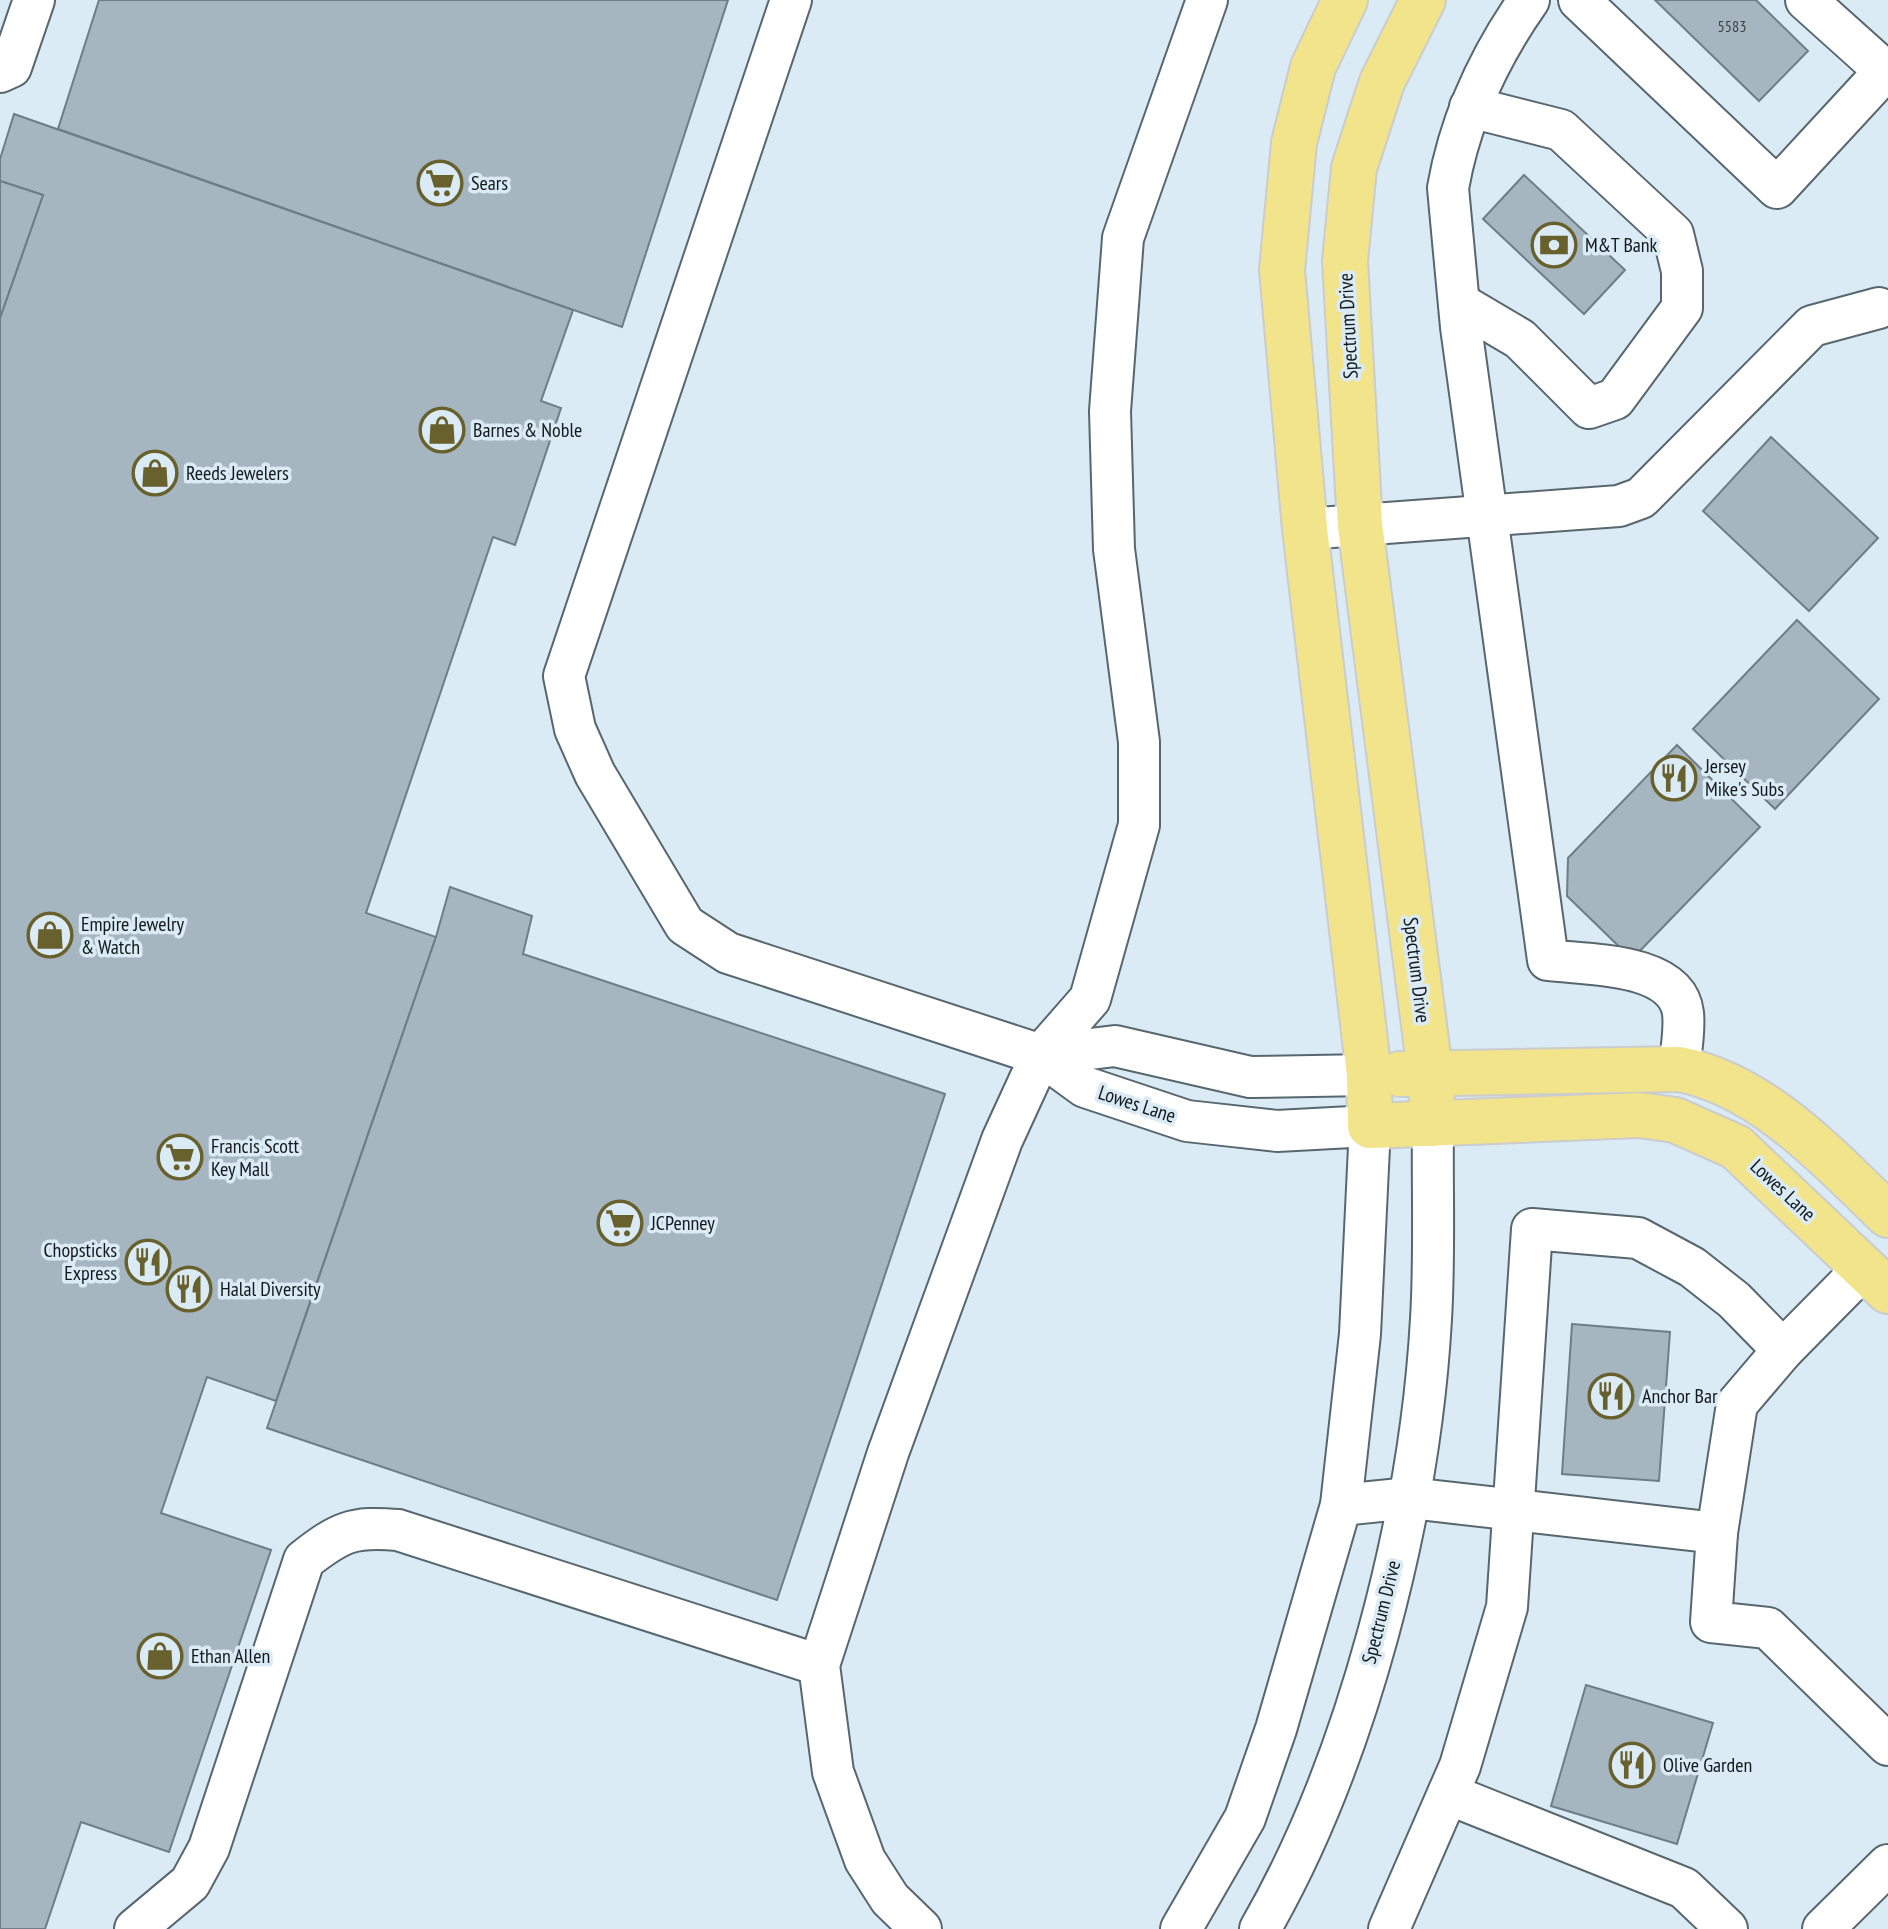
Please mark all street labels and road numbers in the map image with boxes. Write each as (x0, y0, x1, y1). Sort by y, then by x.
street label: Spectrum Drive (1332, 273, 1364, 379)
street label: Spectrum Drive (1398, 916, 1436, 1024)
street label: Lowes Lane (1095, 1079, 1179, 1129)
street label: Lowes Lane (1745, 1153, 1821, 1227)
street label: Spectrum Drive (1356, 1558, 1406, 1666)

